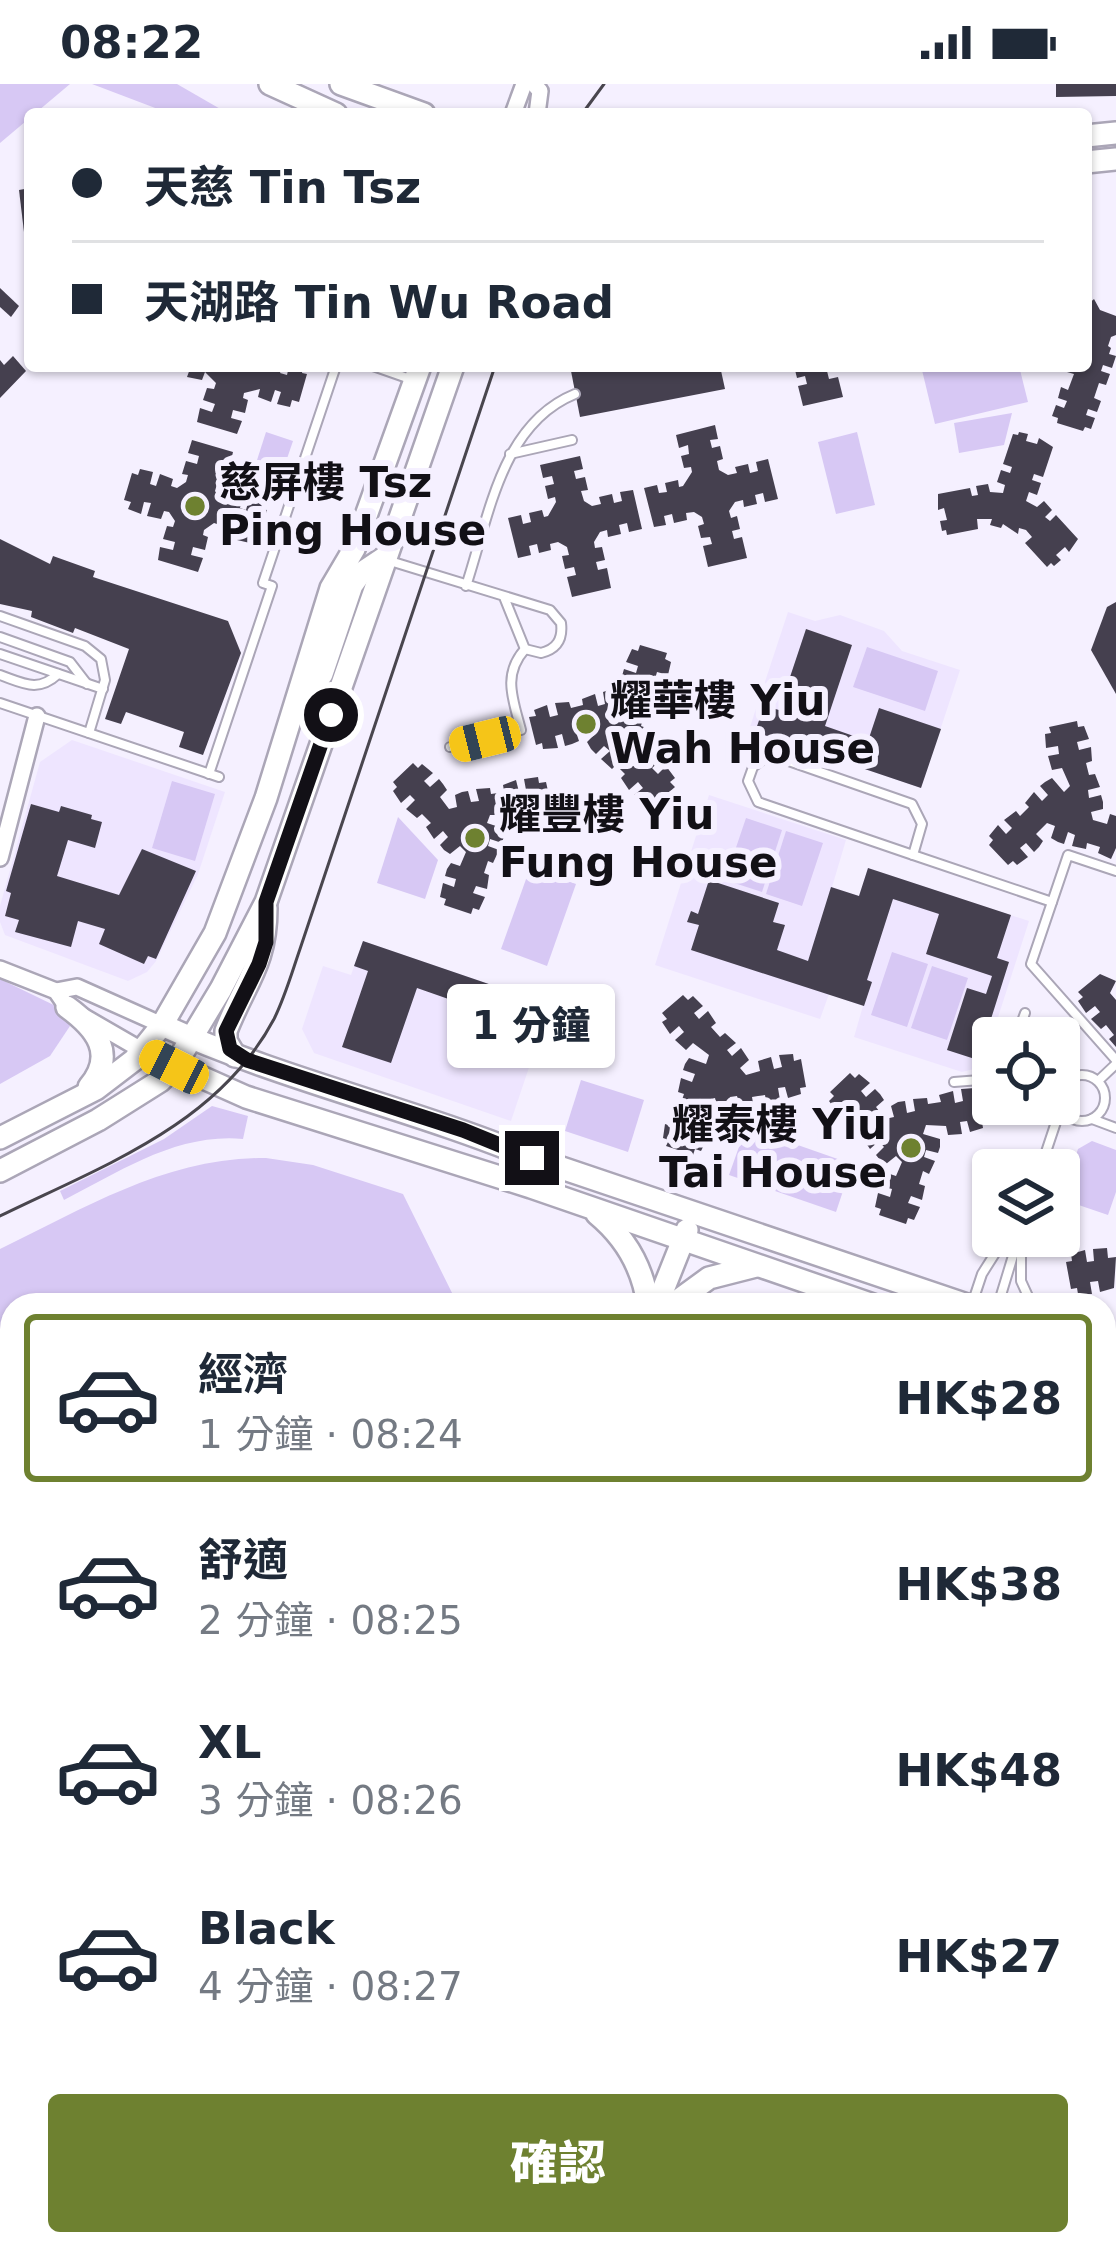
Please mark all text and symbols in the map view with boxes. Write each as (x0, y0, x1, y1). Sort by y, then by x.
text: 08:22 (60, 16, 203, 69)
text: 天慈 Tin Tsz (144, 161, 421, 214)
text: 天湖路 Tin Wu Road (144, 276, 614, 329)
place label: 慈屏樓 Tsz Ping House (219, 458, 486, 555)
marker: 慈屏樓 Tsz Ping House (182, 493, 208, 519)
place label: 耀華樓 Yiu Wah House (610, 676, 875, 773)
route start (304, 688, 358, 742)
marker: 耀華樓 Yiu Wah House (573, 711, 599, 737)
car (446, 713, 524, 765)
place label: 耀豐樓 Yiu Fung House (499, 790, 777, 887)
marker: 耀豐樓 Yiu Fung House (462, 825, 488, 851)
callout: 1 分鐘 (448, 984, 616, 1068)
text: 1 分鐘 (472, 1003, 590, 1048)
map controls (972, 1017, 1080, 1257)
button: locate (972, 1017, 1080, 1125)
car (134, 1035, 214, 1099)
place label: 耀泰樓 Yiu Tai House (659, 1100, 887, 1197)
route end (505, 1131, 559, 1185)
marker: 耀泰樓 Yiu Tai House (898, 1135, 924, 1161)
button: layers (972, 1149, 1080, 1257)
icon: car (54, 1344, 162, 1452)
text: 經濟 (198, 1348, 288, 1401)
text: HK$28 (896, 1372, 1062, 1425)
text: 1 分鐘 · 08:24 (198, 1412, 463, 1457)
icon: car (54, 1530, 162, 1638)
text: 舒適 (198, 1534, 288, 1587)
text: HK$38 (896, 1558, 1062, 1611)
text: 2 分鐘 · 08:25 (198, 1598, 463, 1643)
icon: car (54, 1716, 162, 1824)
text: XL (198, 1716, 261, 1769)
text: HK$48 (896, 1744, 1062, 1797)
text: 3 分鐘 · 08:26 (198, 1778, 463, 1823)
icon: car (54, 1902, 162, 2010)
text: Black (198, 1902, 335, 1955)
text: HK$27 (896, 1930, 1062, 1983)
text: 4 分鐘 · 08:27 (198, 1964, 463, 2009)
button: 確認 (48, 2094, 1068, 2232)

